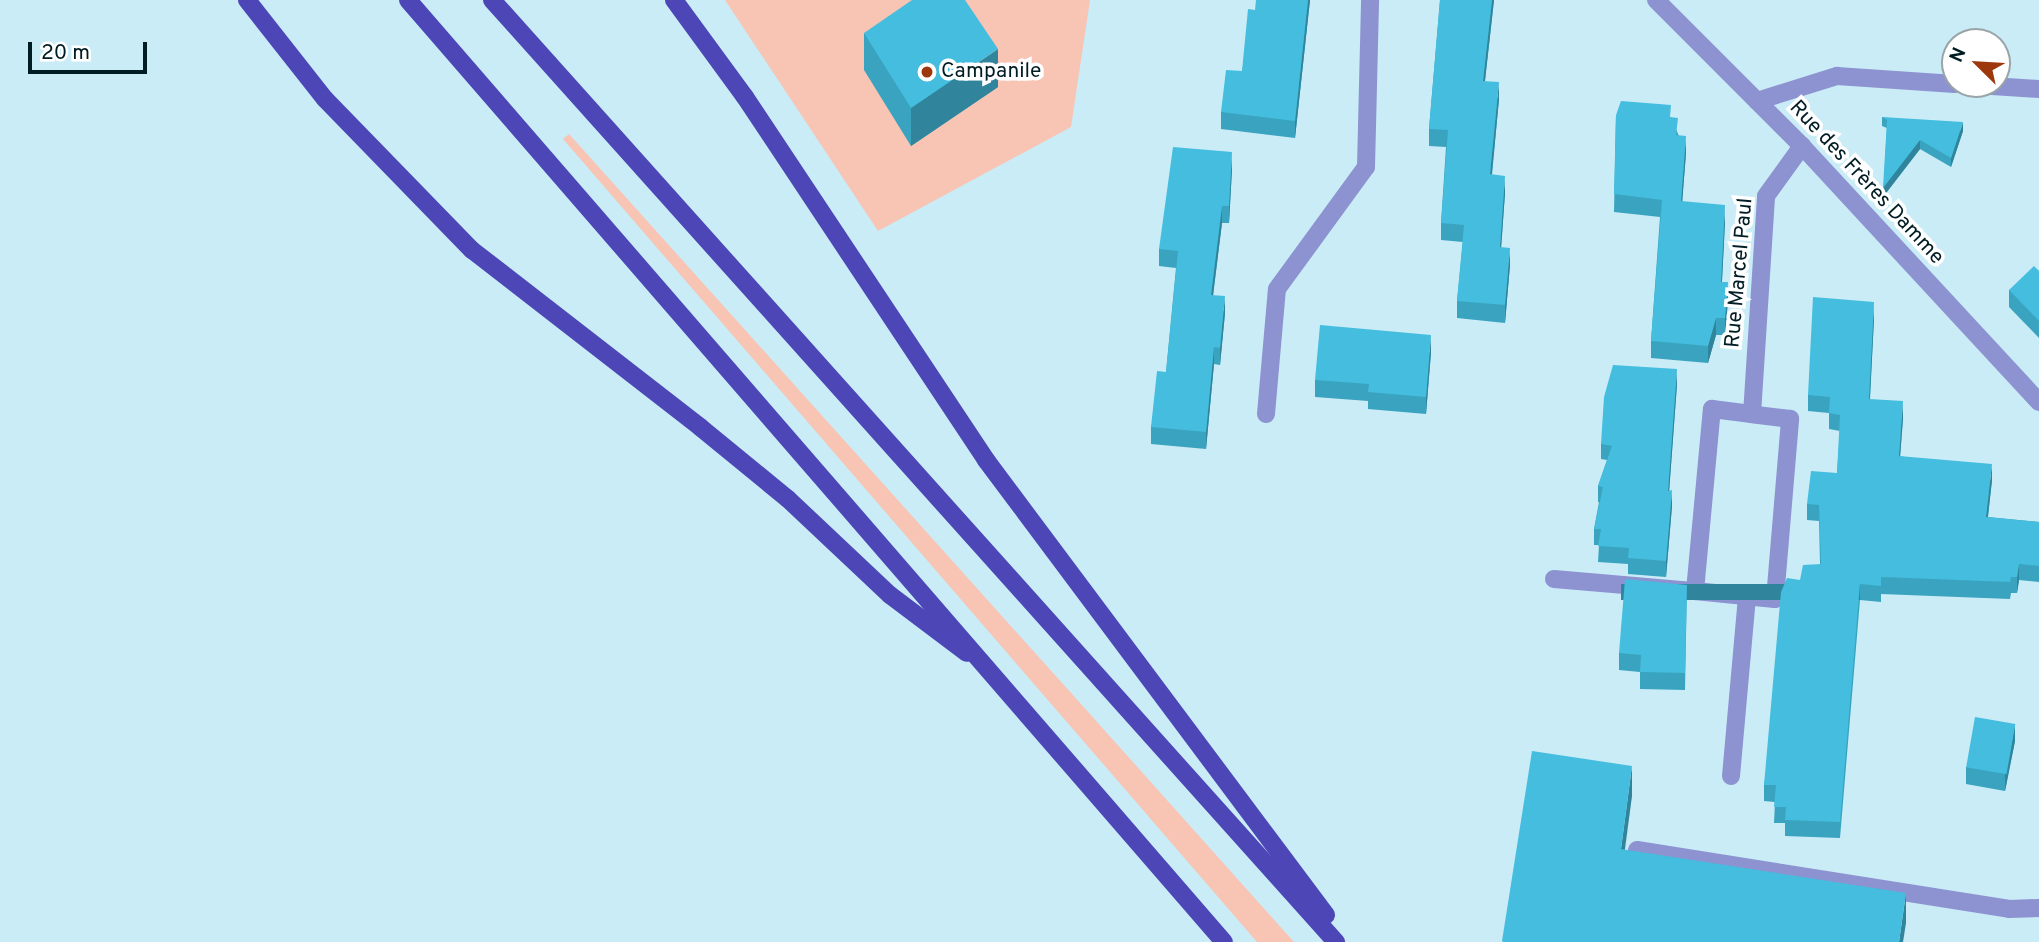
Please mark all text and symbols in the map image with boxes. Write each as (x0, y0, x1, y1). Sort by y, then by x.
scale bar (32, 28, 150, 72)
north arrow (1941, 28, 2011, 98)
text: 20 m (41, 40, 90, 67)
text: N (1945, 44, 1972, 66)
place label: Campanile (941, 59, 1041, 85)
marker: Campanile (919, 64, 935, 80)
street label: Rue des Frères Damme (1783, 96, 1949, 270)
street label: Rue Marcel Paul (1721, 197, 1759, 349)

